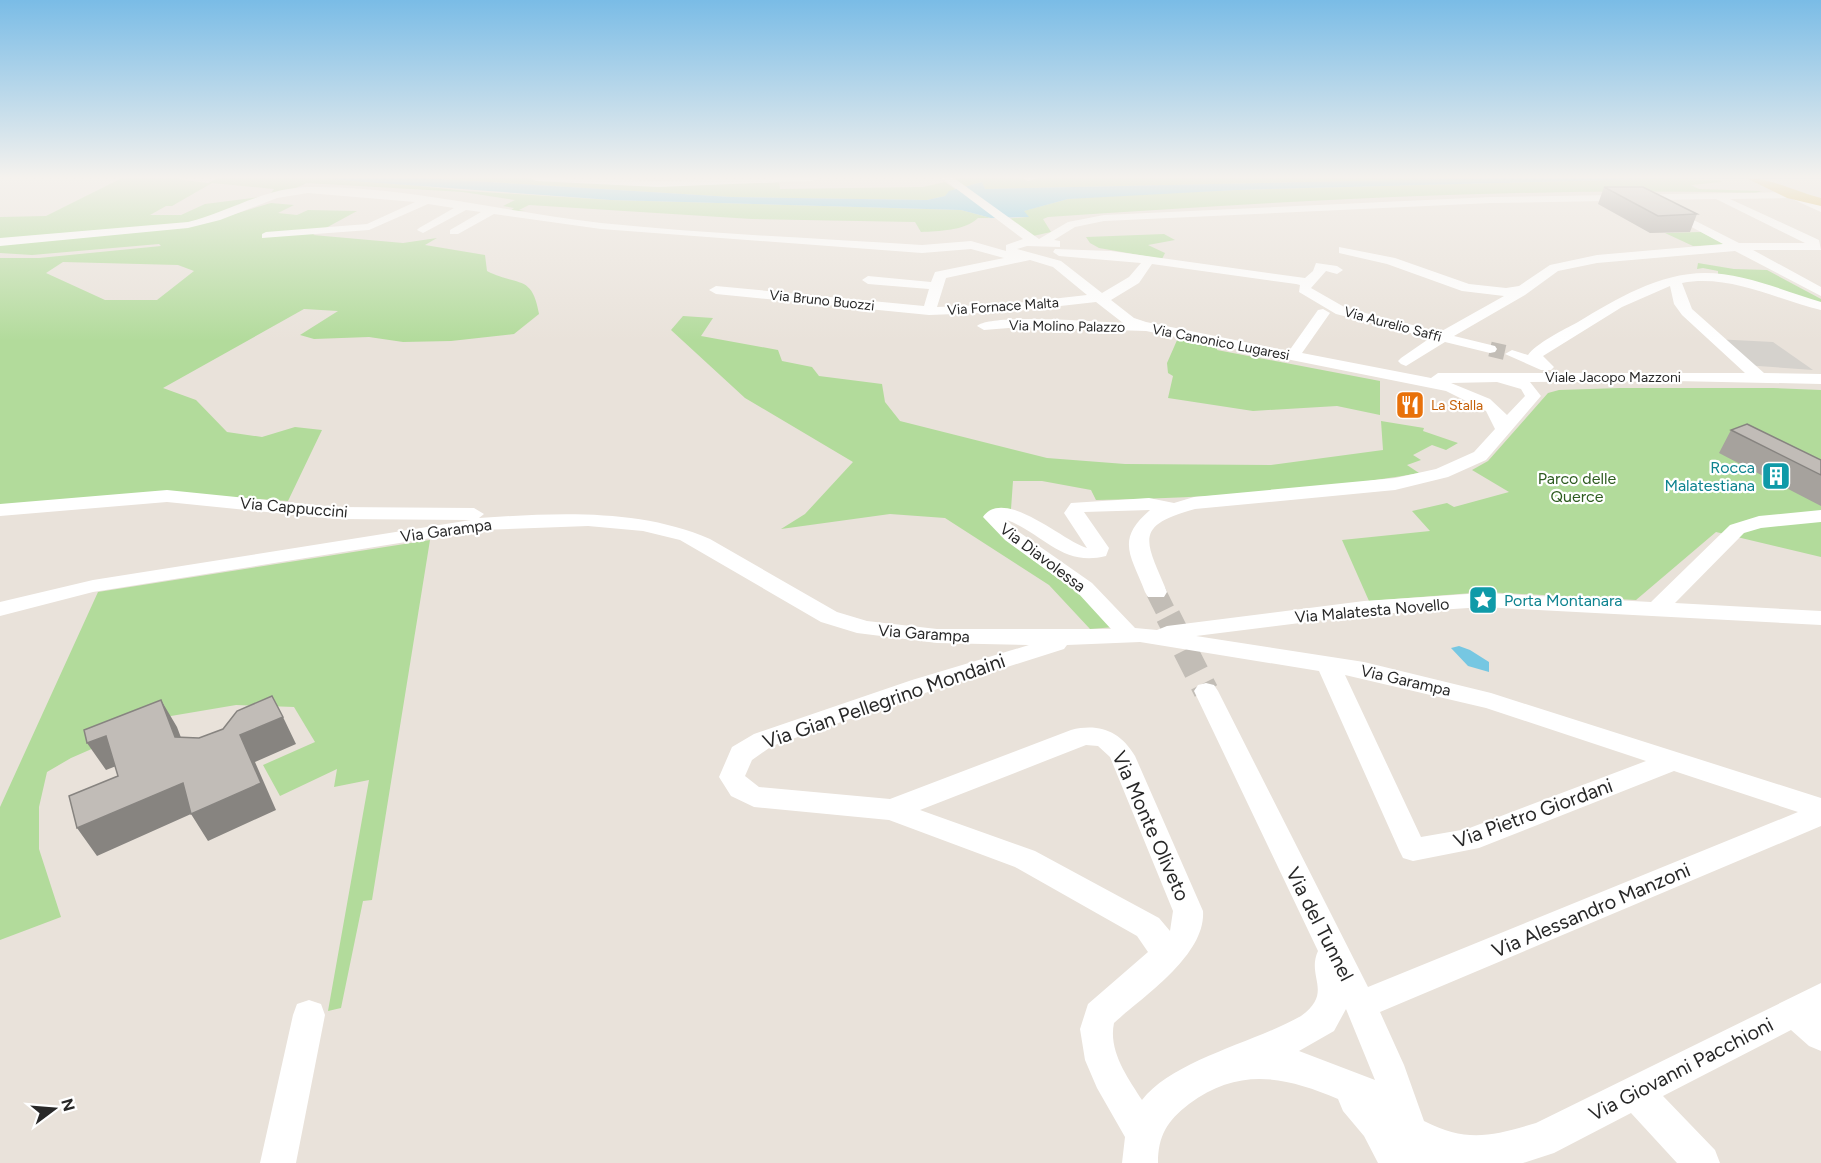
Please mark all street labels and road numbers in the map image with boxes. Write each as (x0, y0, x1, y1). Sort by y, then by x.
street label: Via Bruno Buozzi (769, 287, 875, 314)
street label: Via Fornace Malta (947, 294, 1059, 319)
street label: Via Aurelio Saffi (1342, 303, 1444, 346)
street label: Via Molino Palazzo (1009, 317, 1125, 336)
street label: Via Canonico Lugaresi (1151, 321, 1291, 364)
street label: Viale Jacopo Mazzoni (1545, 369, 1681, 386)
street label: Via Cappuccini (239, 493, 349, 522)
street label: Via Garampa (399, 515, 493, 546)
street label: Via Diavolessa (996, 519, 1089, 596)
street label: Via Malatesta Novello (1294, 594, 1450, 627)
street label: Via Garampa (877, 621, 971, 646)
street label: Via Gian Pellegrino Mondaini (760, 648, 1008, 754)
street label: Via Garampa (1359, 661, 1453, 700)
street label: Via Monte Oliveto (1107, 747, 1195, 905)
street label: Via Pietro Giordani (1450, 773, 1616, 853)
street label: Via Alessandro Manzoni (1488, 857, 1694, 963)
street label: Via del Tunnel (1281, 863, 1359, 985)
street label: Via Giovanni Pacchioni (1585, 1012, 1777, 1126)

